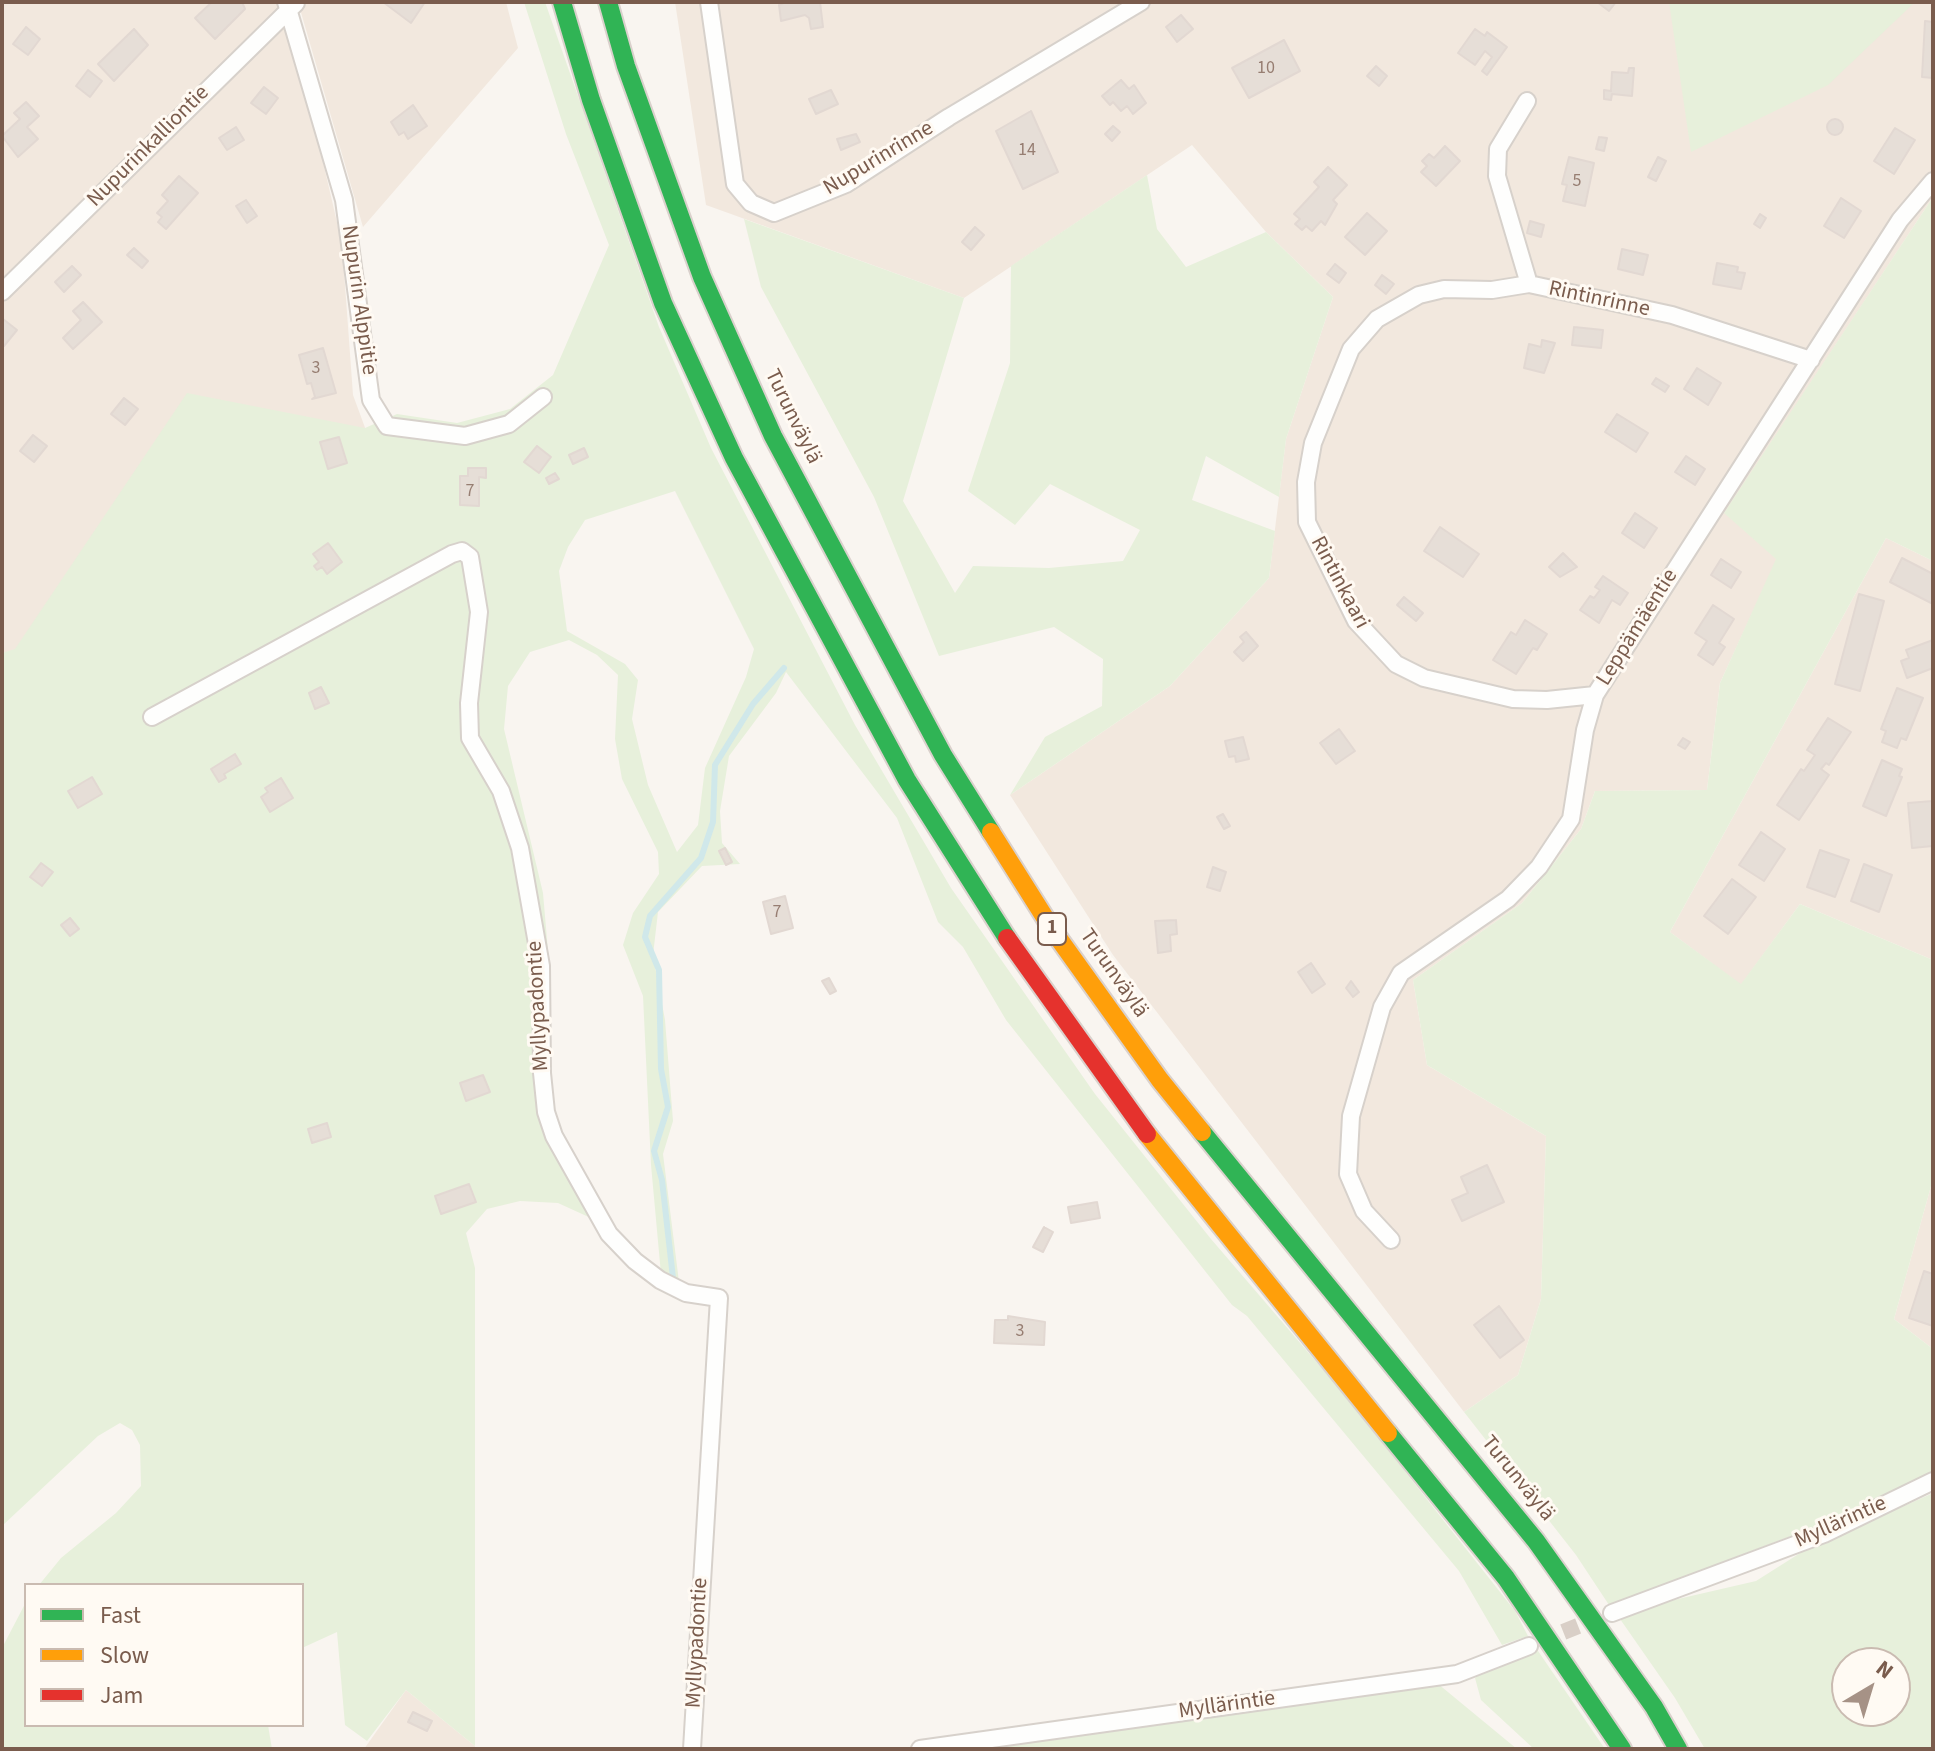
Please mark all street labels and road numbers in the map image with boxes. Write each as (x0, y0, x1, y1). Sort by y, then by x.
street label: Nupurinkalliontie (83, 81, 215, 213)
street label: Nupurinrinne (819, 116, 939, 202)
street label: Nupurin Alppitie (334, 223, 382, 377)
street label: Rintinrinne (1546, 276, 1652, 324)
street label: Turunväylä (758, 365, 826, 469)
street label: Rintinkaari (1304, 532, 1374, 634)
street label: Leppämäentie (1592, 565, 1684, 691)
road number: 1 (1038, 913, 1066, 945)
street label: Turunväylä (1073, 925, 1153, 1023)
street label: Myllypadontie (522, 940, 556, 1072)
street label: Turunväylä (1475, 1431, 1559, 1527)
street label: Myllärintie (1791, 1491, 1891, 1555)
street label: Myllypadontie (681, 1577, 715, 1709)
street label: Myllärintie (1177, 1686, 1277, 1726)

